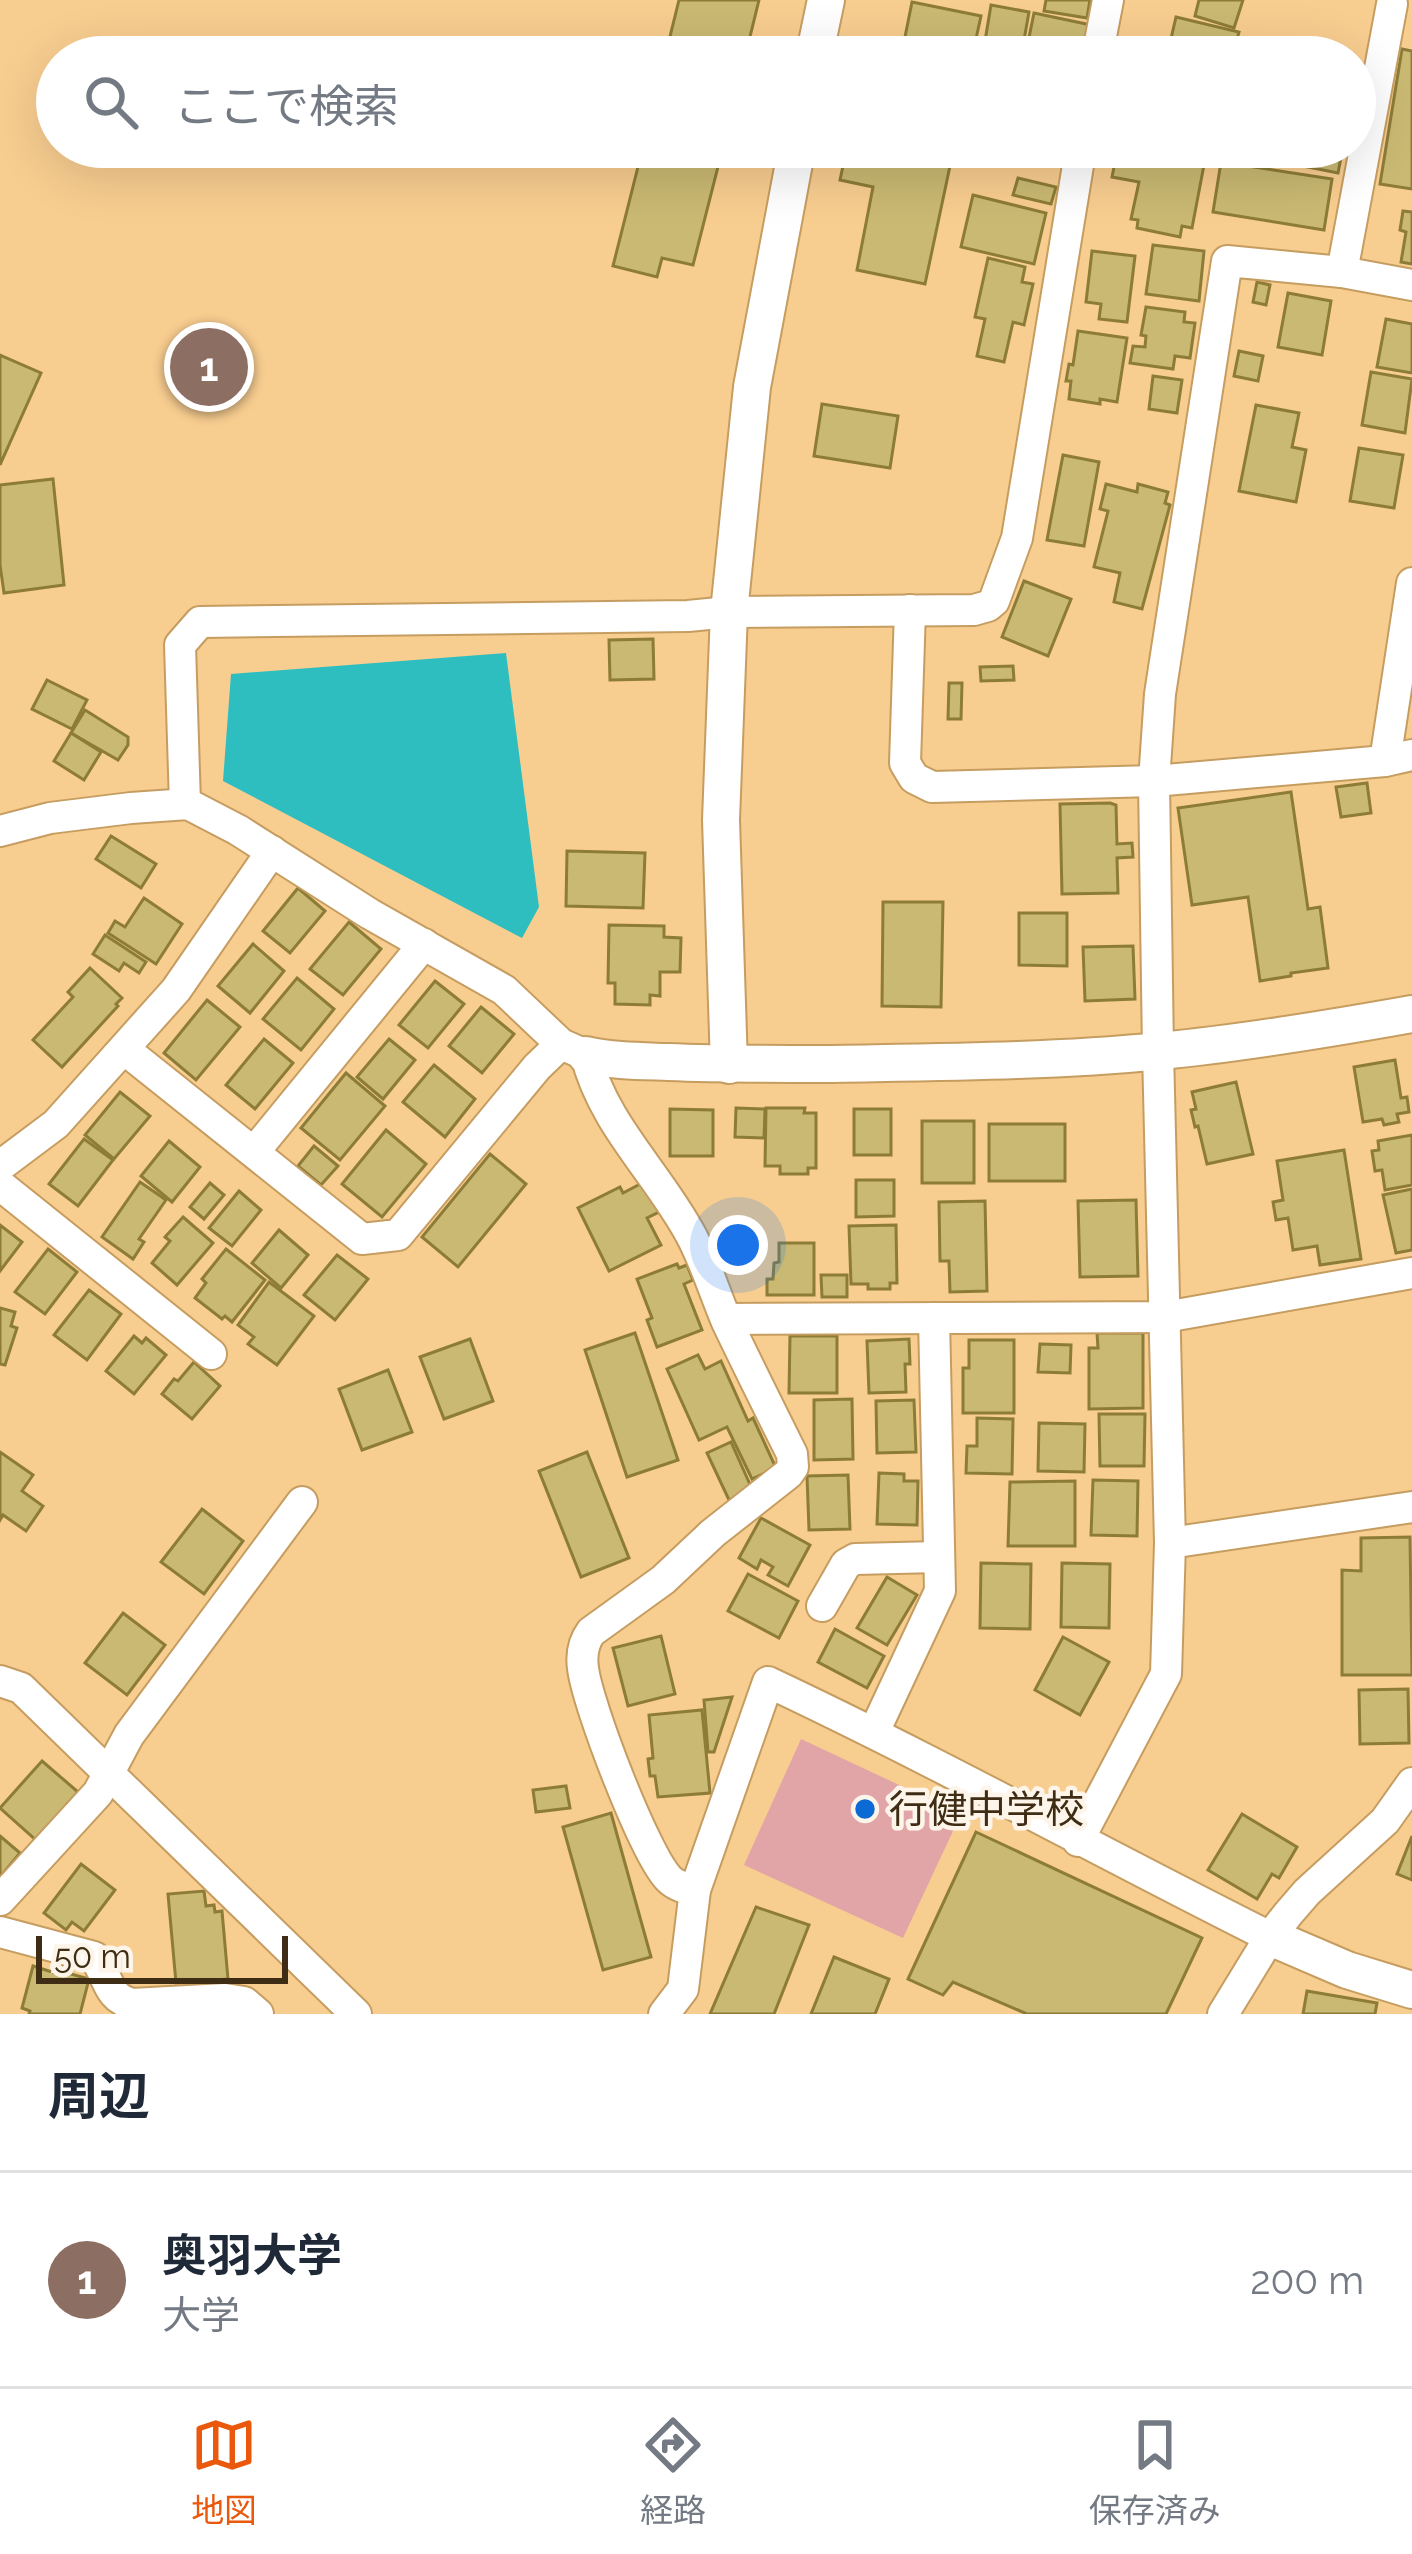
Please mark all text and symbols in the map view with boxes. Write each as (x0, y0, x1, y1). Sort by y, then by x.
search box (36, 36, 1376, 168)
icon: search (78, 69, 144, 135)
text: ここで検索 (174, 80, 399, 133)
pin: 1 (170, 322, 248, 412)
your location (708, 1215, 768, 1275)
place label: 行健中学校 (889, 1786, 1084, 1832)
marker: 行健中学校 (852, 1796, 878, 1822)
scale bar (36, 1930, 288, 1983)
text: 50 m (54, 1937, 131, 1976)
text: 周辺 (48, 2066, 150, 2126)
text: 奥羽大学 (162, 2229, 342, 2282)
text: 1 (77, 2257, 97, 2303)
text: 200 m (1250, 2257, 1364, 2303)
text: 大学 (162, 2292, 240, 2338)
tab: 地図 (191, 2412, 257, 2532)
tab: 経路 (640, 2412, 706, 2532)
tab: 保存済み (1089, 2412, 1221, 2532)

